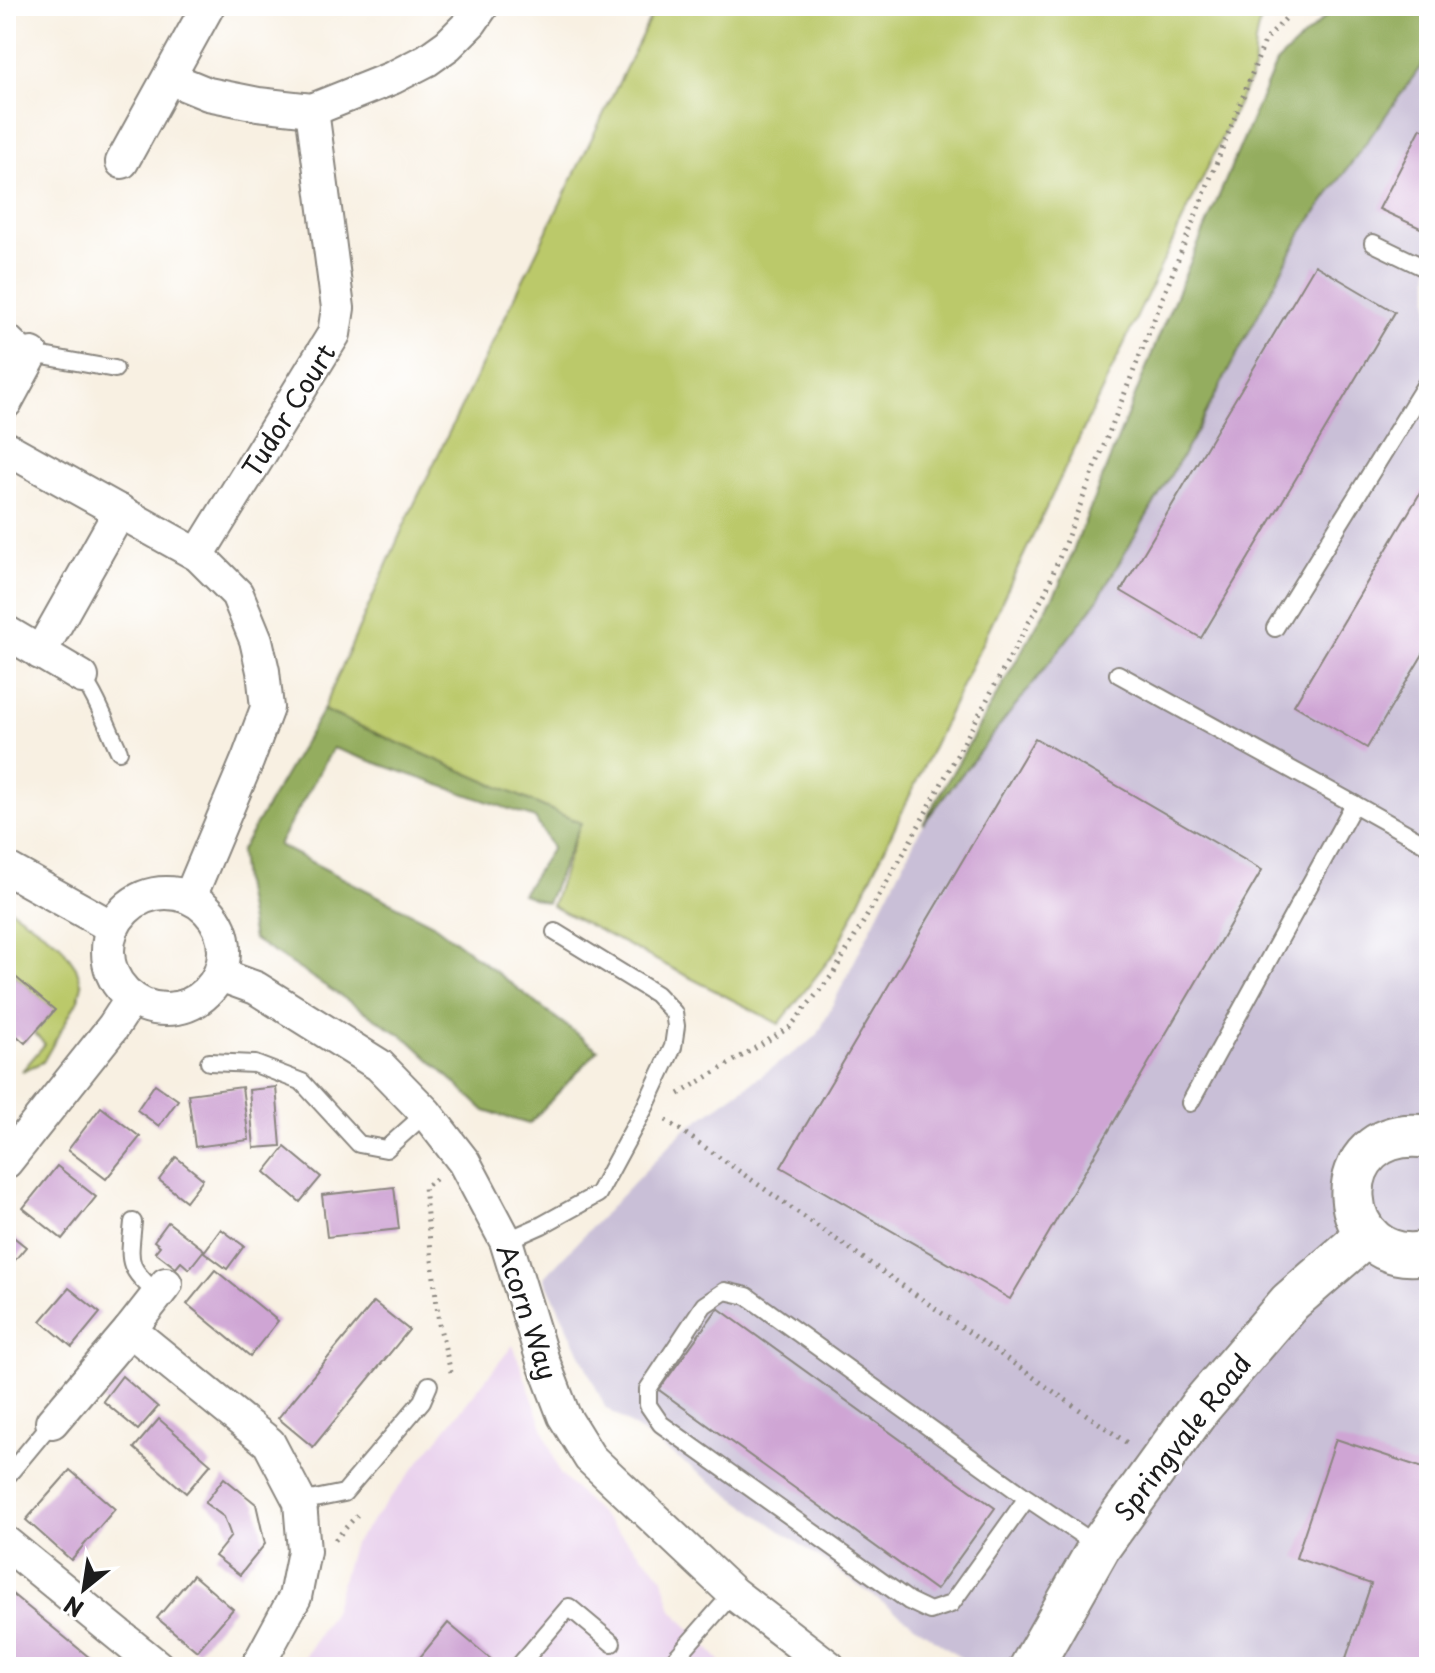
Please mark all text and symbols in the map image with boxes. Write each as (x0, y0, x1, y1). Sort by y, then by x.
street label: Tudor Court (232, 336, 344, 484)
street label: Acorn Way (488, 1239, 568, 1385)
street label: Springvale Road (1104, 1345, 1260, 1529)
north arrow (44, 1549, 124, 1629)
text: N (57, 1589, 89, 1626)

